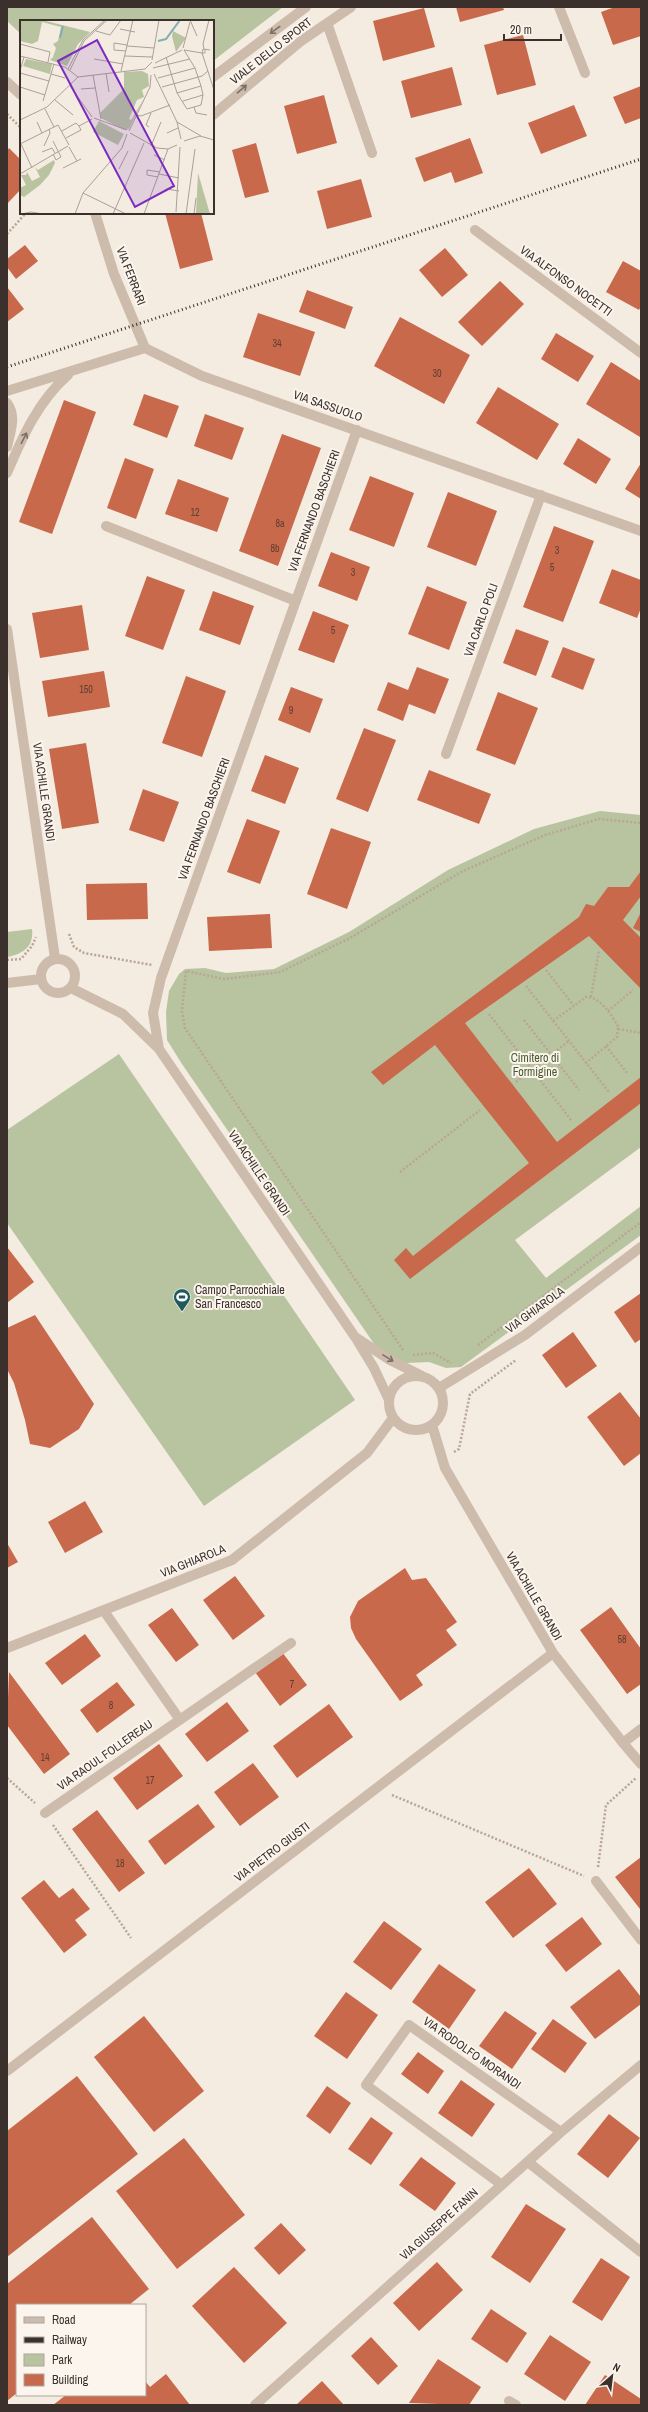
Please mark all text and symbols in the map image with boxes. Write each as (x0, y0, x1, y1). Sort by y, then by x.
street label: VIALE DELLO SPORT (227, 14, 315, 88)
scale bar (504, 16, 561, 42)
inset map (20, 20, 214, 214)
text: 20 m (510, 22, 532, 38)
one-way arrow (269, 26, 280, 34)
one-way arrow (237, 84, 247, 93)
street label: VIA ALFONSO NOCETTI (517, 242, 615, 320)
street label: VIA FERRARI (113, 245, 149, 307)
house number: 34 (272, 337, 282, 350)
house number: 30 (432, 367, 442, 380)
street label: VIA SASSUOLO (291, 387, 365, 425)
one-way arrow (21, 432, 28, 444)
street label: VIA FERNANDO BASCHIERI (284, 448, 344, 574)
house number: 12 (190, 506, 200, 519)
house number: 8a (275, 517, 285, 530)
house number: 8b (270, 542, 280, 555)
house number: 3 (555, 544, 560, 557)
house number: 5 (550, 561, 555, 574)
house number: 3 (351, 566, 356, 579)
street label: VIA CARLO POLI (460, 581, 502, 659)
house number: 5 (331, 624, 336, 637)
house number: 150 (79, 683, 93, 696)
house number: 9 (289, 704, 294, 717)
street label: VIA ACHILLE GRANDI (29, 742, 59, 842)
street label: VIA FERNANDO BASCHIERI (174, 756, 234, 882)
park label: Cimitero di Formigine (511, 1050, 559, 1080)
street label: VIA ACHILLE GRANDI (225, 1127, 293, 1219)
place label: Campo Parrocchiale San Francesco (195, 1282, 285, 1312)
street label: VIA GHIAROLA (502, 1283, 568, 1337)
sports icon: Campo Parrocchiale San Francesco (172, 1287, 192, 1312)
one-way arrow (382, 1354, 394, 1362)
street label: VIA GHIAROLA (158, 1541, 228, 1581)
street label: VIA ACHILLE GRANDI (502, 1549, 566, 1643)
house number: 58 (617, 1633, 627, 1646)
house number: 7 (290, 1678, 295, 1691)
house number: 8 (109, 1699, 114, 1712)
street label: VIA RAOUL FOLLEREAU (54, 1716, 156, 1794)
house number: 14 (40, 1751, 50, 1764)
house number: 17 (145, 1774, 155, 1787)
street label: VIA PIETRO GIUSTI (231, 1818, 313, 1886)
house number: 18 (115, 1857, 125, 1870)
street label: VIA RODOLFO MORANDI (420, 2013, 524, 2093)
street label: VIA GIUSEPPE FANIN (396, 2185, 482, 2263)
legend (16, 2304, 146, 2396)
text: Road (52, 2312, 76, 2328)
text: Railway (52, 2332, 87, 2348)
text: Park (52, 2352, 72, 2368)
north arrow (592, 2356, 632, 2396)
text: N (611, 2359, 623, 2375)
text: Building (52, 2372, 89, 2388)

